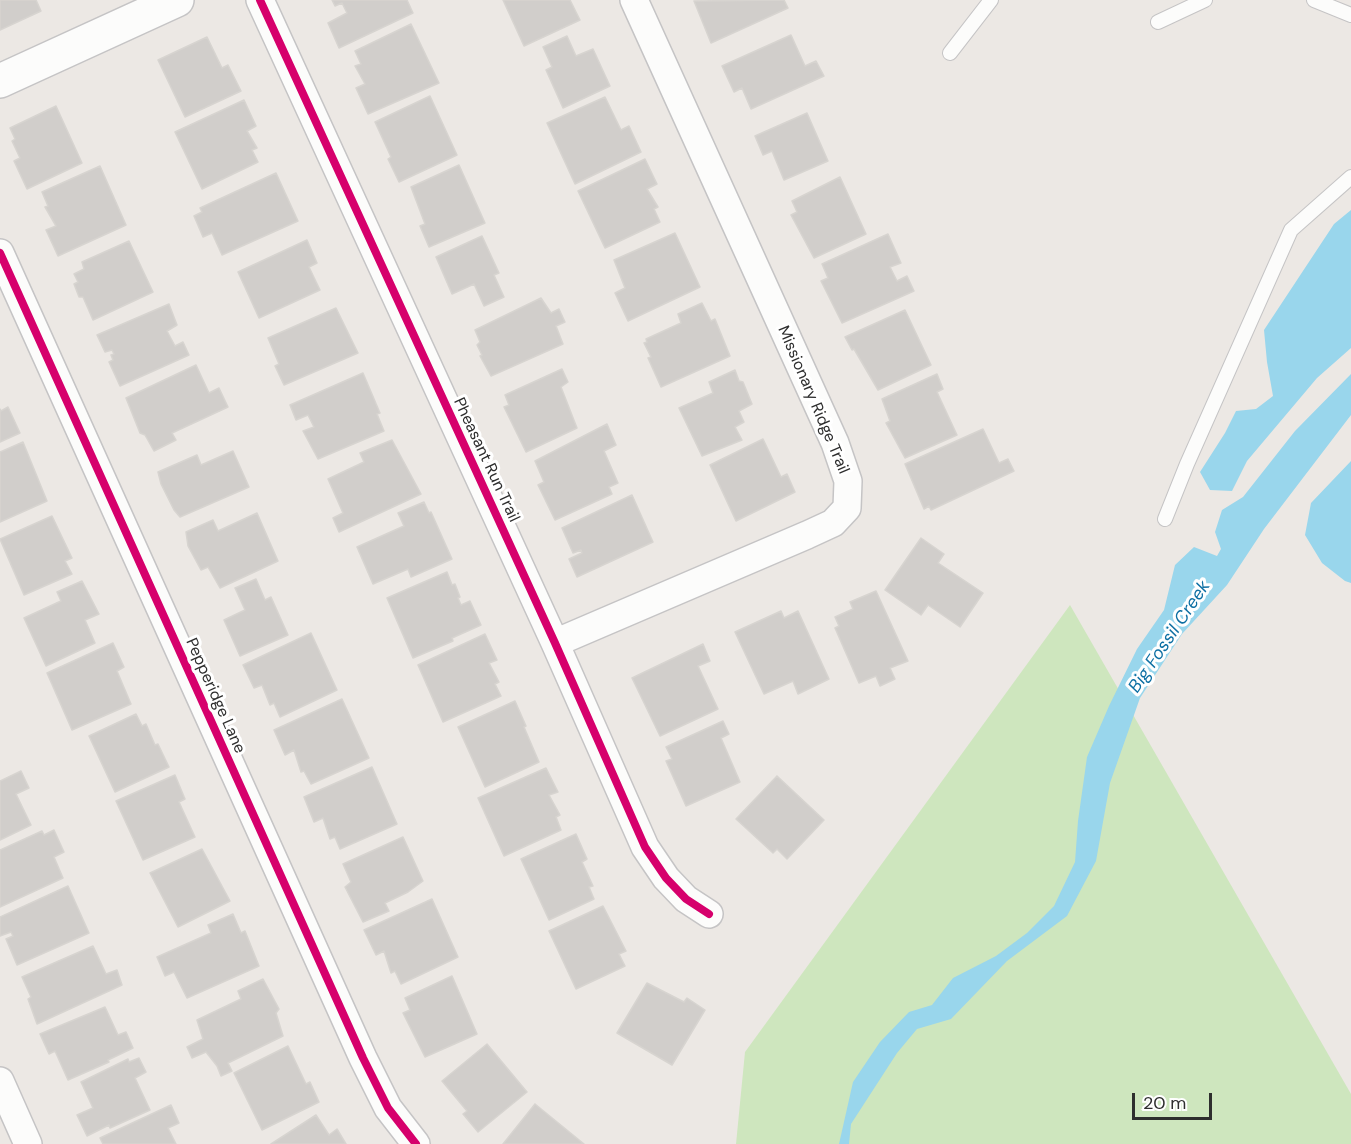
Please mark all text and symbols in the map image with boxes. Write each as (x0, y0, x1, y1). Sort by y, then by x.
street label: Missionary Ridge Trail (773, 323, 853, 477)
street label: Pheasant Run Trail (449, 395, 523, 525)
water label: Big Fossil Creek (1125, 577, 1215, 697)
street label: Pepperidge Lane (181, 635, 249, 757)
scale bar (1135, 1081, 1214, 1119)
text: 20 m (1143, 1091, 1186, 1115)

